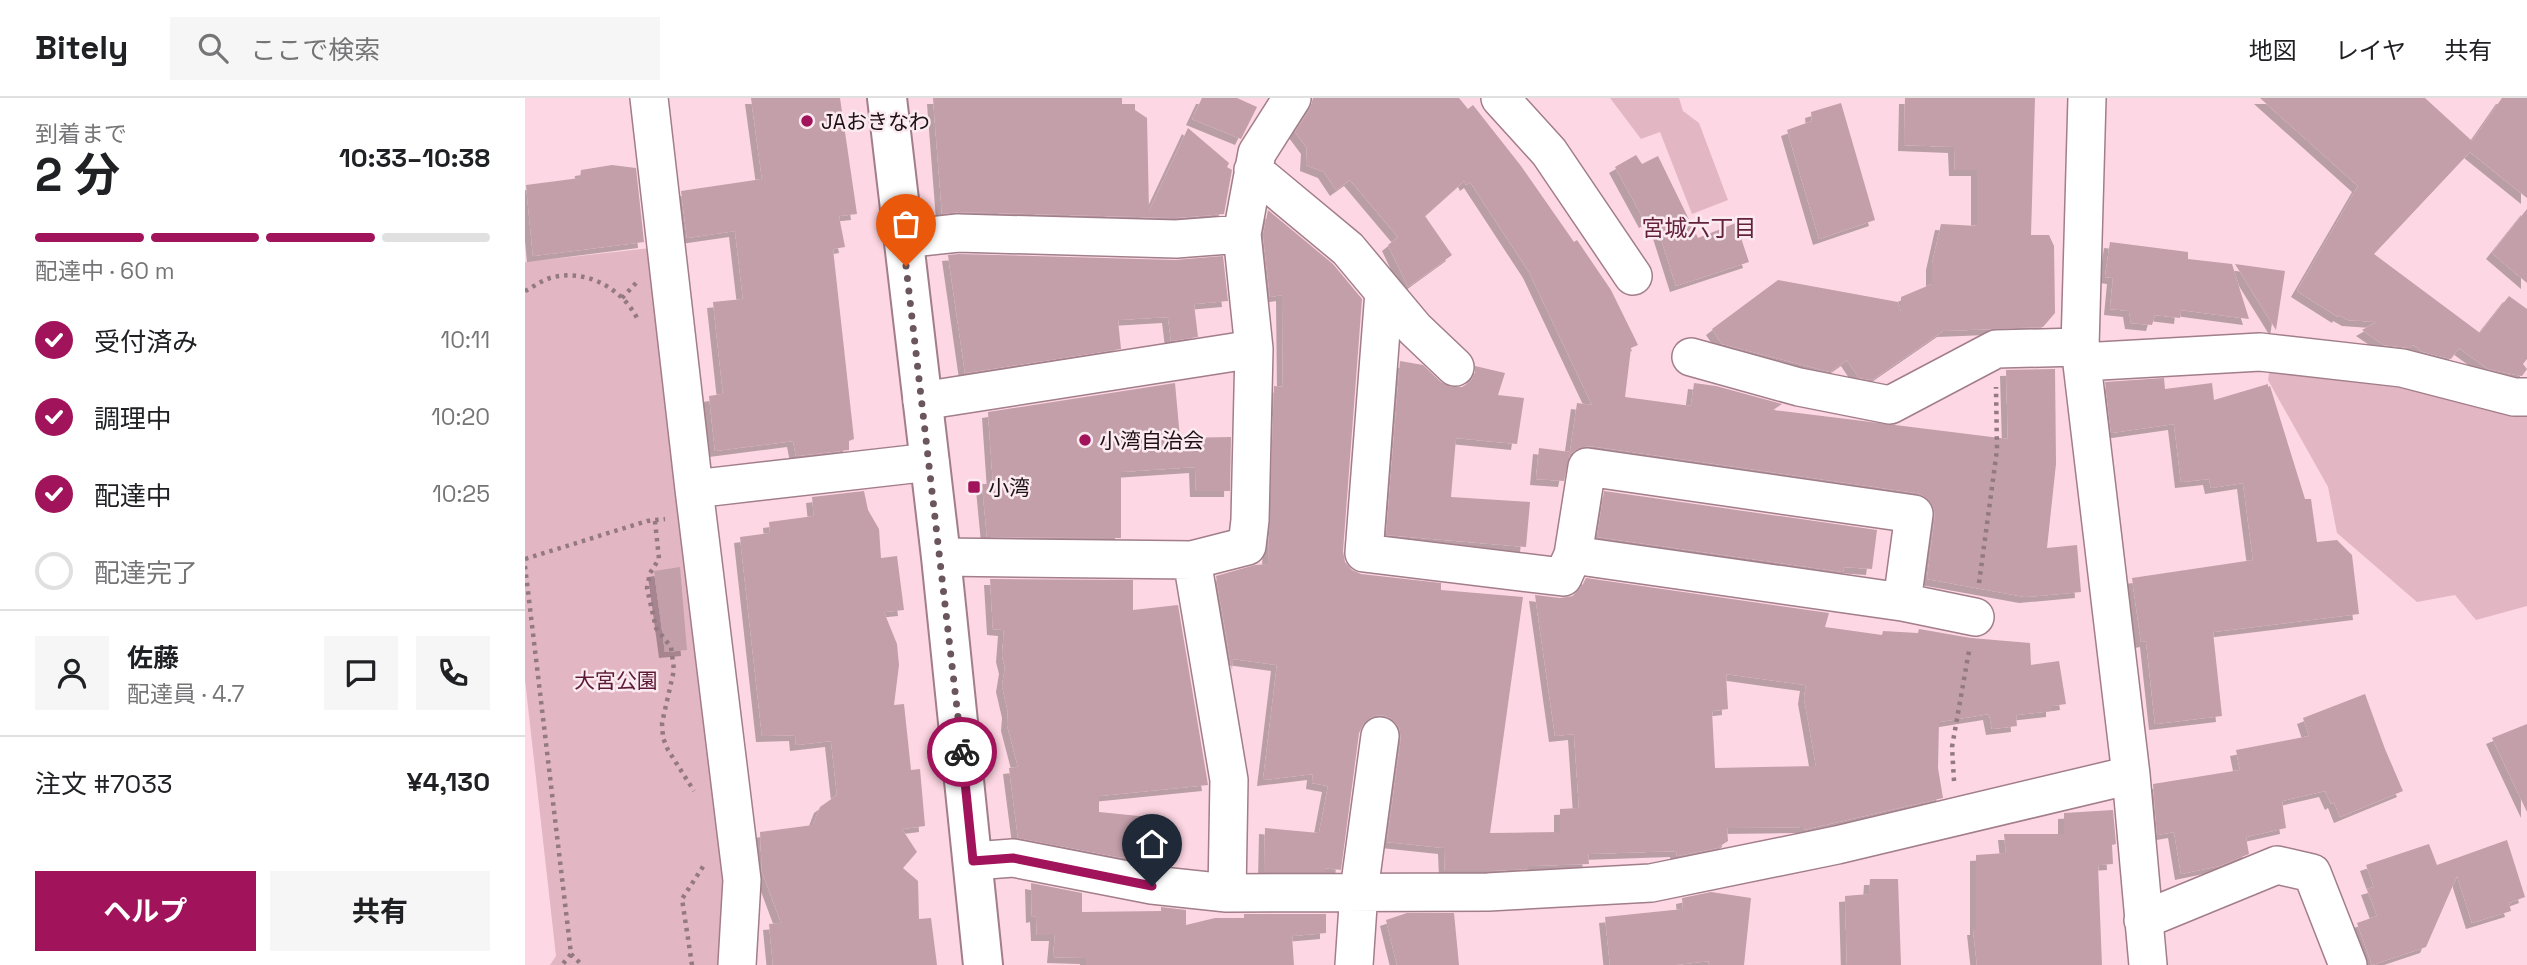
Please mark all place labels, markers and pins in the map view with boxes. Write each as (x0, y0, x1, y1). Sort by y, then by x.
place label: JAおきなわ (821, 108, 930, 135)
marker: JAおきなわ (799, 113, 815, 129)
pin (876, 194, 936, 266)
place label: 小湾自治会 (1099, 427, 1204, 454)
marker: 小湾自治会 (1077, 432, 1093, 448)
place label: 小湾 (988, 474, 1030, 501)
marker: 小湾 (966, 479, 982, 495)
pin (1122, 814, 1182, 886)

